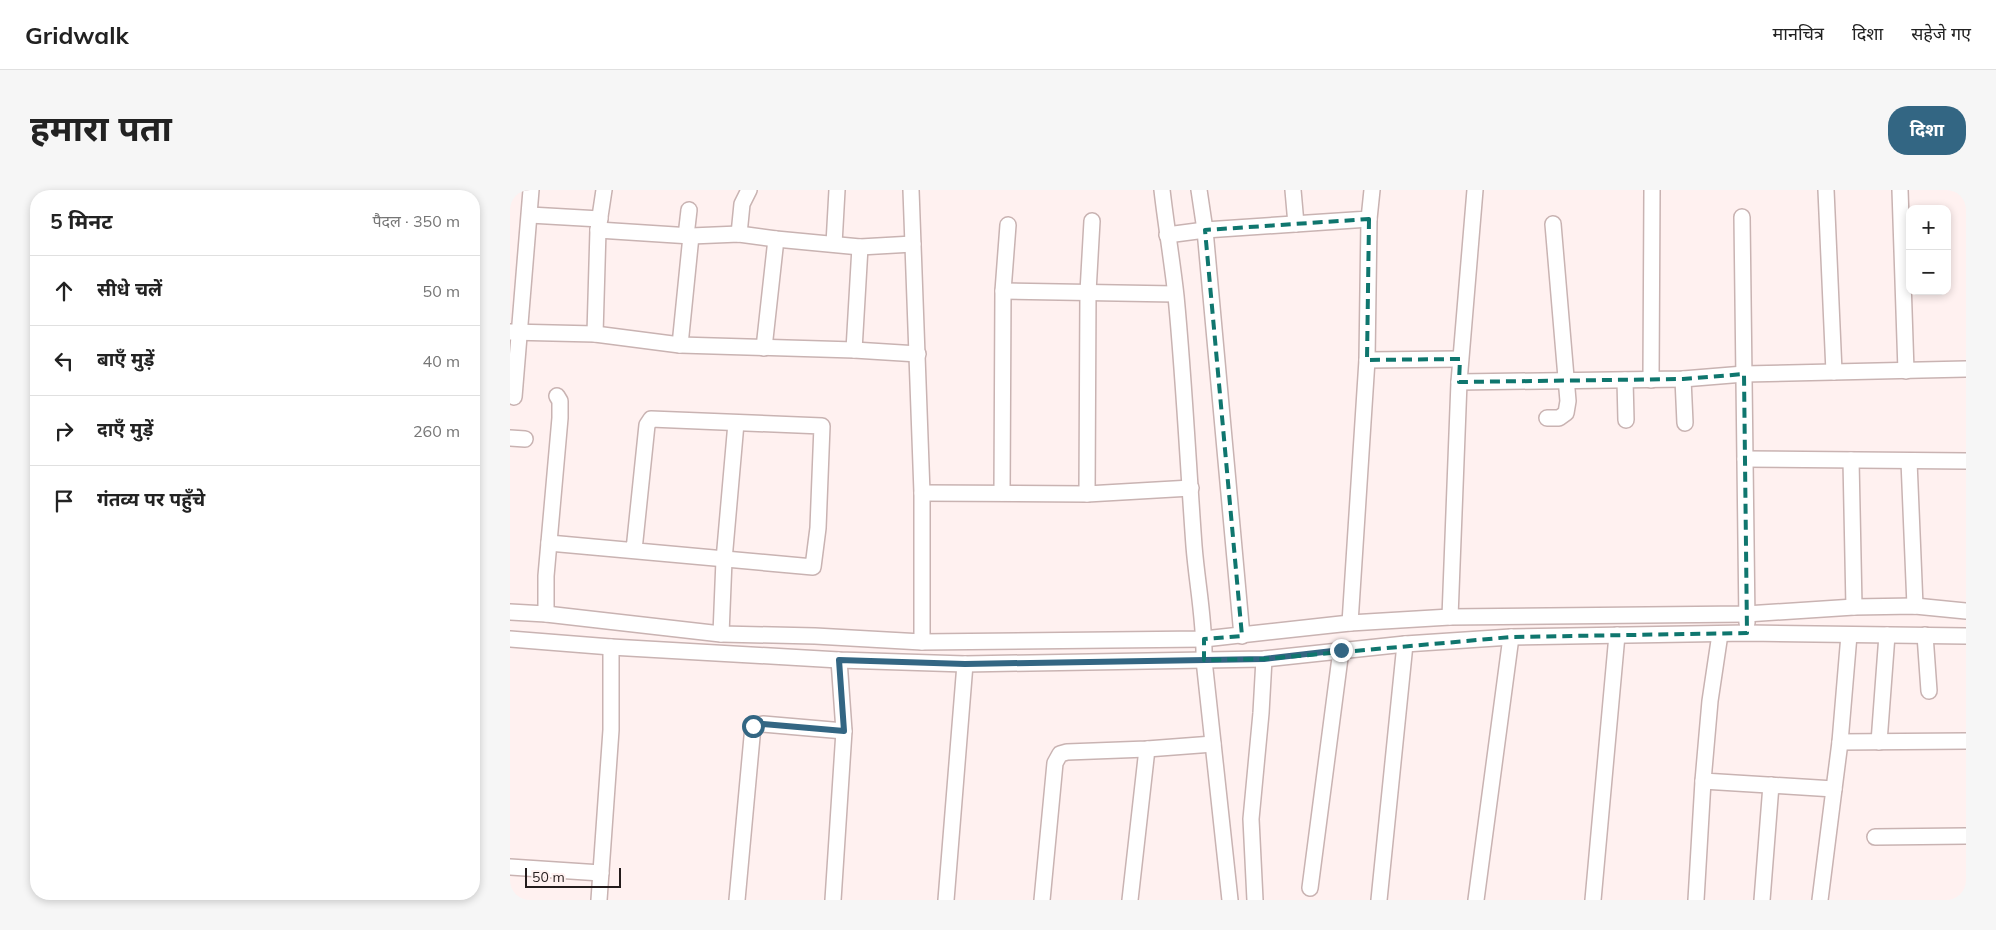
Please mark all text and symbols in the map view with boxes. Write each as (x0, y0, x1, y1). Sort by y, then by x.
text: Gridwalk (25, 20, 129, 50)
text: मानचित्र (1773, 22, 1824, 45)
text: दिशा (1852, 22, 1883, 45)
text: सहेजे गए (1911, 22, 1971, 45)
text: हमारा पता (30, 106, 172, 150)
button: दिशा (1888, 106, 1966, 155)
map controls (1906, 205, 1951, 295)
button: + (1906, 205, 1951, 250)
text: 5 मिनट (50, 208, 112, 234)
text: पैदल · 350 m (372, 211, 460, 231)
button: − (1906, 250, 1951, 295)
icon: ahead (50, 277, 78, 305)
text: सीधे चलें (97, 277, 162, 301)
text: 50 m (423, 281, 460, 301)
icon: left (50, 347, 78, 375)
text: बाएँ मुड़ें (97, 347, 154, 371)
text: 40 m (423, 351, 460, 371)
icon: right (50, 417, 78, 445)
text: दाएँ मुड़ें (97, 417, 153, 441)
text: 260 m (413, 421, 460, 441)
icon: arrive (50, 487, 78, 515)
text: गंतव्य पर पहुँचे (97, 487, 205, 511)
route end (1330, 639, 1353, 662)
route start (742, 715, 765, 738)
scale bar (525, 865, 621, 888)
text: 50 m (532, 868, 565, 886)

